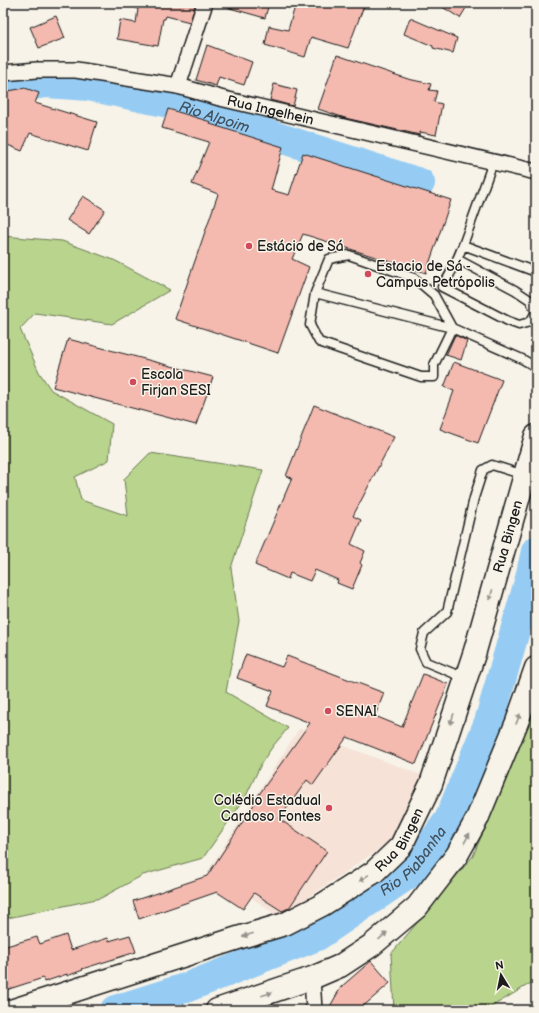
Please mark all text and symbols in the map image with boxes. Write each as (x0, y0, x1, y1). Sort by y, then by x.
street label: Rua Ingelhein (225, 92, 316, 129)
water label: Rio Alpoim (177, 97, 252, 138)
place label: Estácio de Sá (257, 238, 344, 255)
marker: Estácio de Sá (244, 241, 254, 251)
place label: Estacio de Sá - Campus Petrópolis (376, 258, 495, 291)
marker: Estacio de Sá - Campus Petrópolis (363, 269, 373, 279)
place label: Escola Firjan SESI (141, 366, 211, 399)
marker: Escola Firjan SESI (128, 377, 138, 387)
street label: Rua Bingen (490, 498, 526, 575)
one-way arrow (488, 589, 494, 601)
place label: SENAI (336, 703, 377, 720)
marker: SENAI (323, 706, 333, 716)
one-way arrow (515, 712, 521, 724)
one-way arrow (449, 713, 455, 725)
place label: Colédio Estadual Cardoso Fontes (214, 792, 321, 825)
marker: Colédio Estadual Cardoso Fontes (324, 803, 334, 813)
street label: Rua Bingen (371, 805, 427, 876)
water label: Rio Piabanha (376, 823, 451, 901)
one-way arrow (463, 832, 470, 844)
one-way arrow (359, 874, 369, 882)
one-way arrow (242, 932, 254, 938)
one-way arrow (377, 932, 388, 941)
north arrow (481, 955, 521, 995)
text: N (494, 959, 505, 973)
one-way arrow (262, 990, 274, 996)

